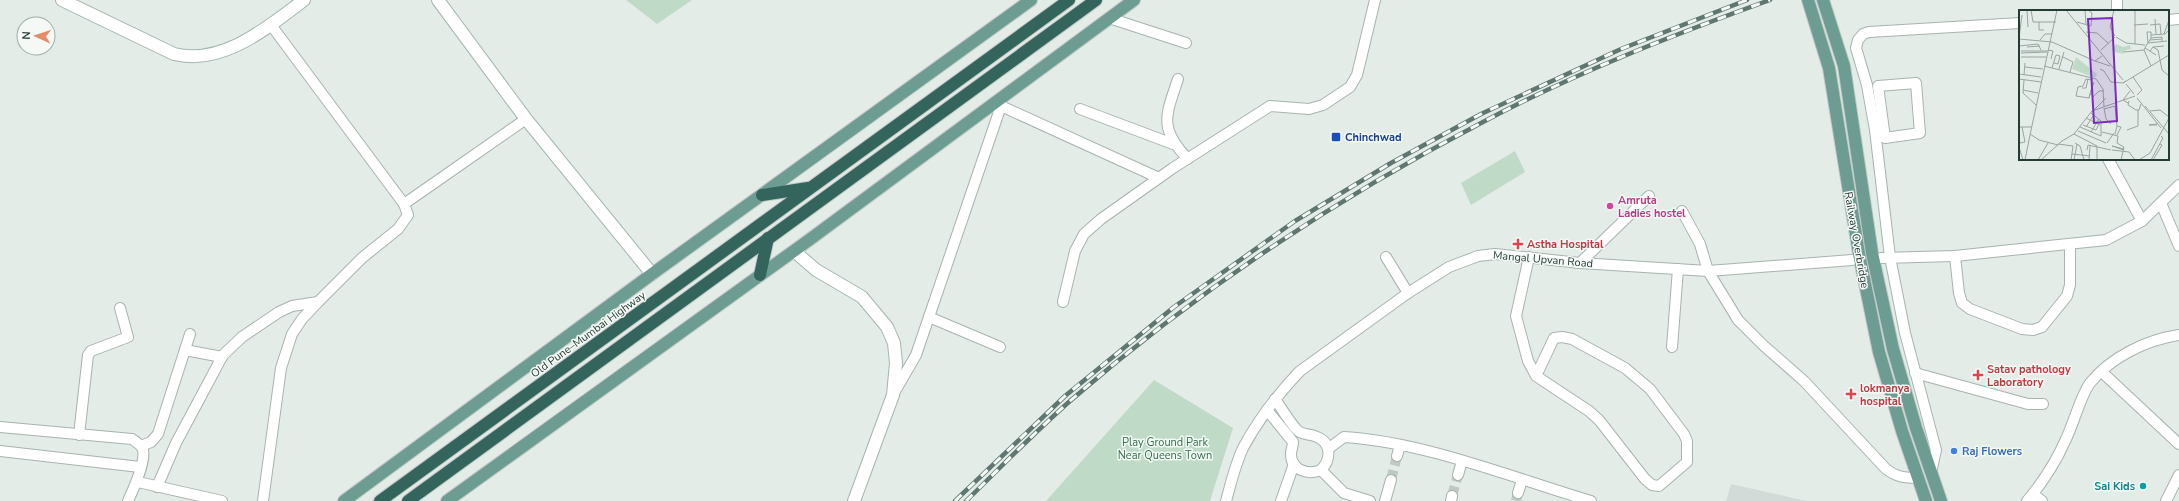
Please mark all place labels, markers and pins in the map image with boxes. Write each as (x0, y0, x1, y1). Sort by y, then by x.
place label: Chinchwad (1345, 130, 1402, 145)
marker: Chinchwad (1330, 131, 1342, 143)
place label: Amruta Ladies hostel (1618, 193, 1686, 221)
marker: Amruta Ladies hostel (1605, 201, 1615, 211)
place label: Astha Hospital (1527, 237, 1604, 252)
marker: Astha Hospital (1512, 238, 1524, 250)
place label: Satav pathology Laboratory (1987, 362, 2071, 390)
marker: Satav pathology Laboratory (1972, 369, 1984, 381)
place label: lokmanya hospital (1860, 381, 1909, 409)
marker: lokmanya hospital (1845, 388, 1857, 400)
place label: Raj Flowers (1962, 444, 2022, 459)
marker: Raj Flowers (1949, 446, 1959, 456)
place label: Sai Kids (2094, 479, 2135, 494)
marker: Sai Kids (2138, 481, 2148, 491)

